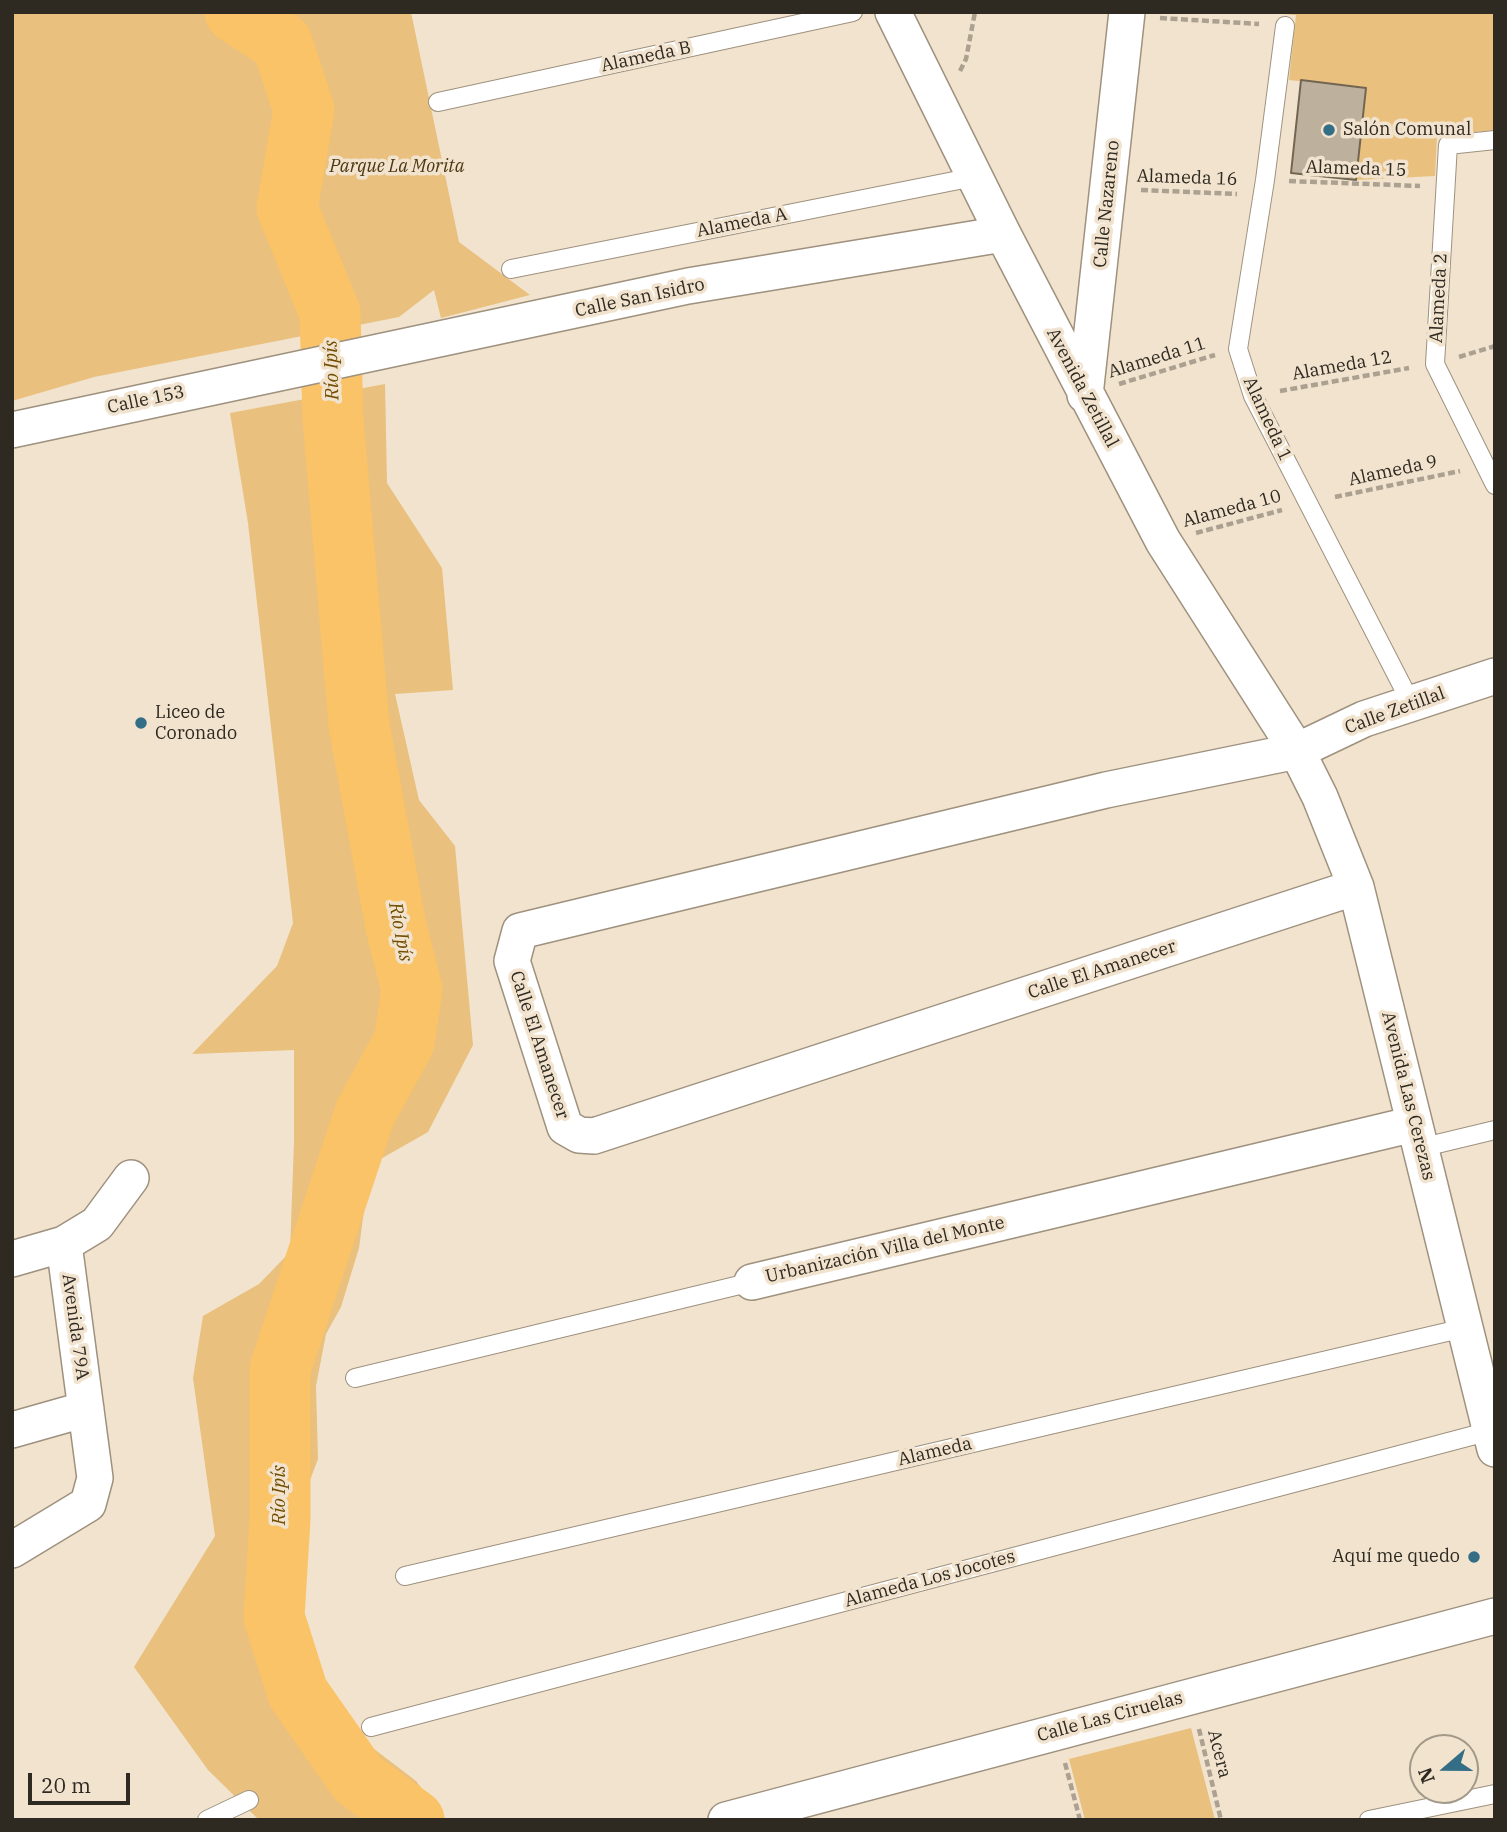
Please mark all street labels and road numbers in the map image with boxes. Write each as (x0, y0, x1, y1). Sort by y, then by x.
street label: Alameda B (599, 37, 693, 77)
street label: Calle Nazareno (1090, 139, 1124, 269)
street label: Alameda 15 (1305, 156, 1407, 182)
street label: Alameda 16 (1136, 165, 1238, 191)
street label: Alameda A (695, 204, 789, 242)
street label: Alameda 2 (1426, 252, 1452, 344)
street label: Calle San Isidro (573, 274, 707, 322)
street label: Avenida Zetillal (1041, 325, 1123, 451)
street label: Alameda 11 (1106, 333, 1208, 383)
street label: Alameda 12 (1290, 347, 1394, 385)
street label: Alameda 1 (1238, 374, 1296, 464)
street label: Calle 153 (105, 381, 187, 419)
street label: Alameda 9 (1347, 451, 1439, 491)
street label: Alameda 10 (1180, 486, 1284, 532)
street label: Calle Zetillal (1342, 683, 1448, 739)
street label: Calle El Amanecer (1025, 936, 1179, 1004)
street label: Calle El Amanecer (505, 968, 573, 1122)
street label: Avenida Las Cerezas (1377, 1009, 1439, 1183)
street label: Urbanización Villa del Monte (763, 1212, 1007, 1288)
street label: Avenida 79A (57, 1272, 93, 1382)
street label: Alameda (896, 1433, 974, 1471)
street label: Alameda Los Jocotes (842, 1546, 1018, 1612)
street label: Calle Las Ciruelas (1035, 1687, 1185, 1747)
street label: Acera (1203, 1728, 1235, 1780)

